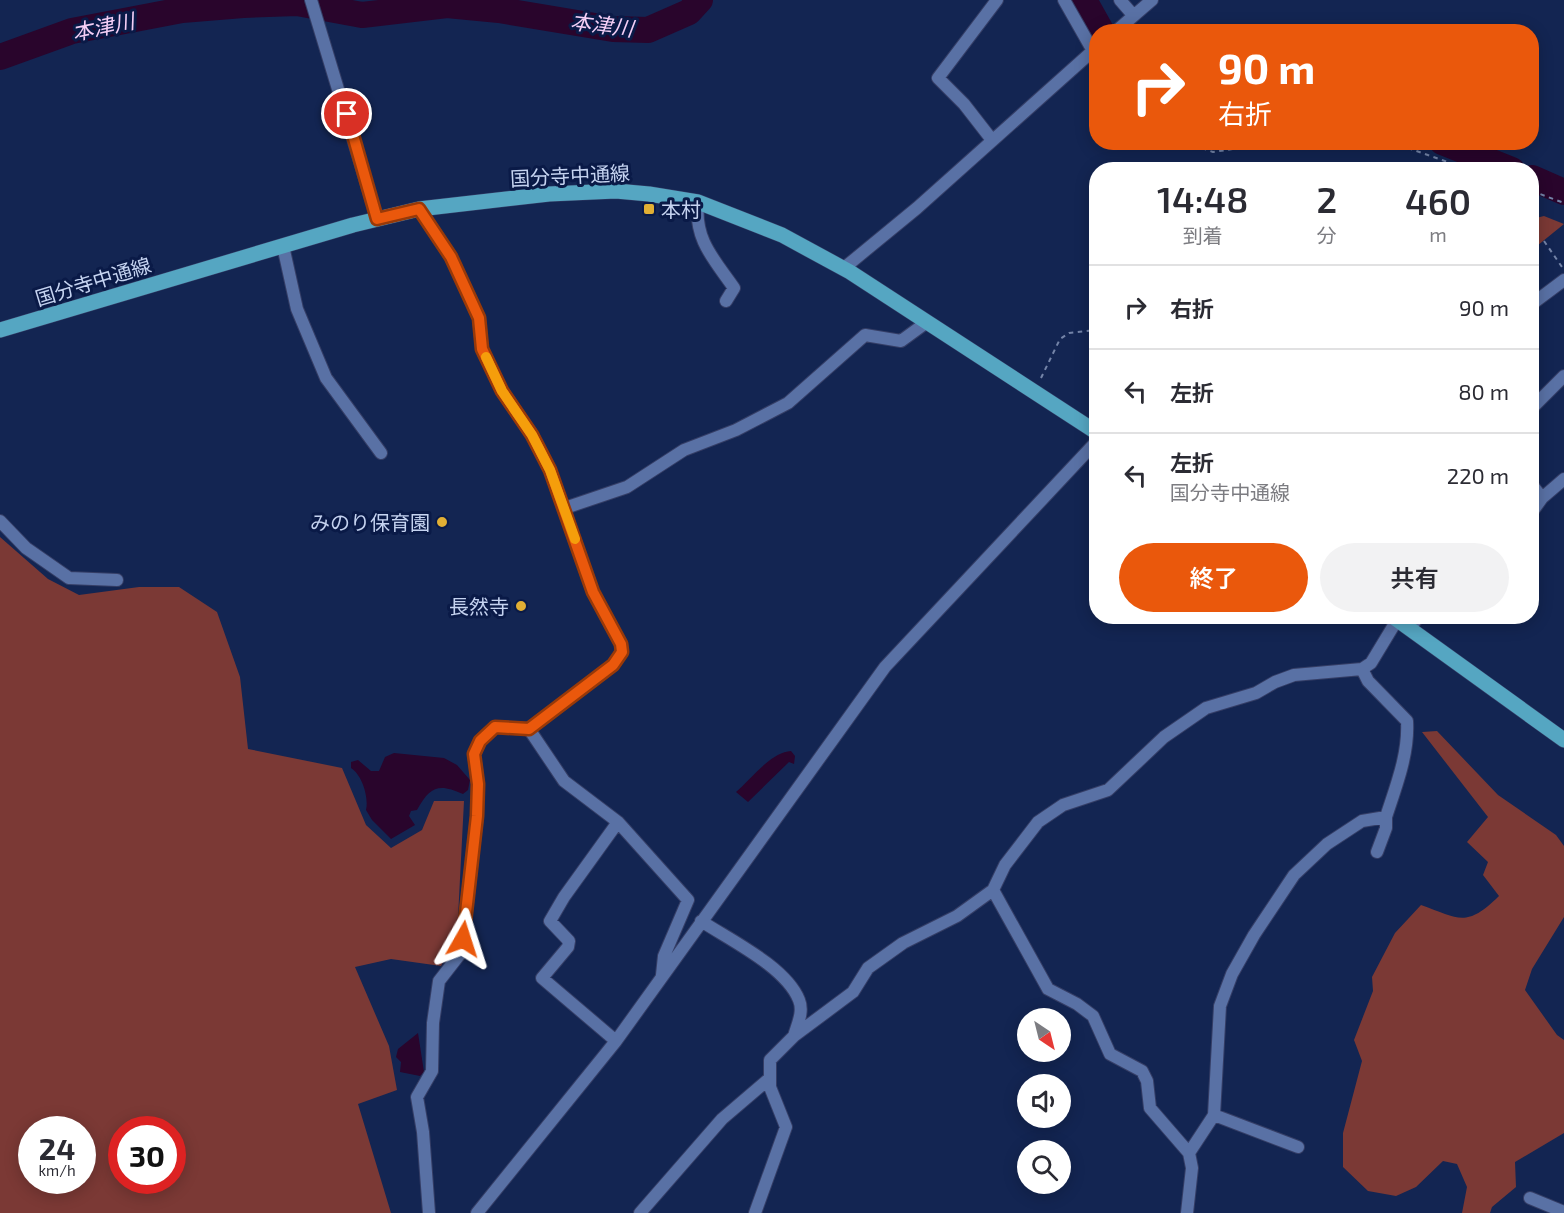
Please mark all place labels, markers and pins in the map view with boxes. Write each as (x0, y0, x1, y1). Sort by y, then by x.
pin (321, 88, 372, 139)
place label: 本村 (661, 197, 701, 221)
marker: 本村 (642, 202, 656, 216)
place label: みのり保育園 (310, 510, 430, 534)
marker: みのり保育園 (435, 515, 449, 529)
place label: 長然寺 (449, 594, 509, 618)
marker: 長然寺 (514, 599, 528, 613)

